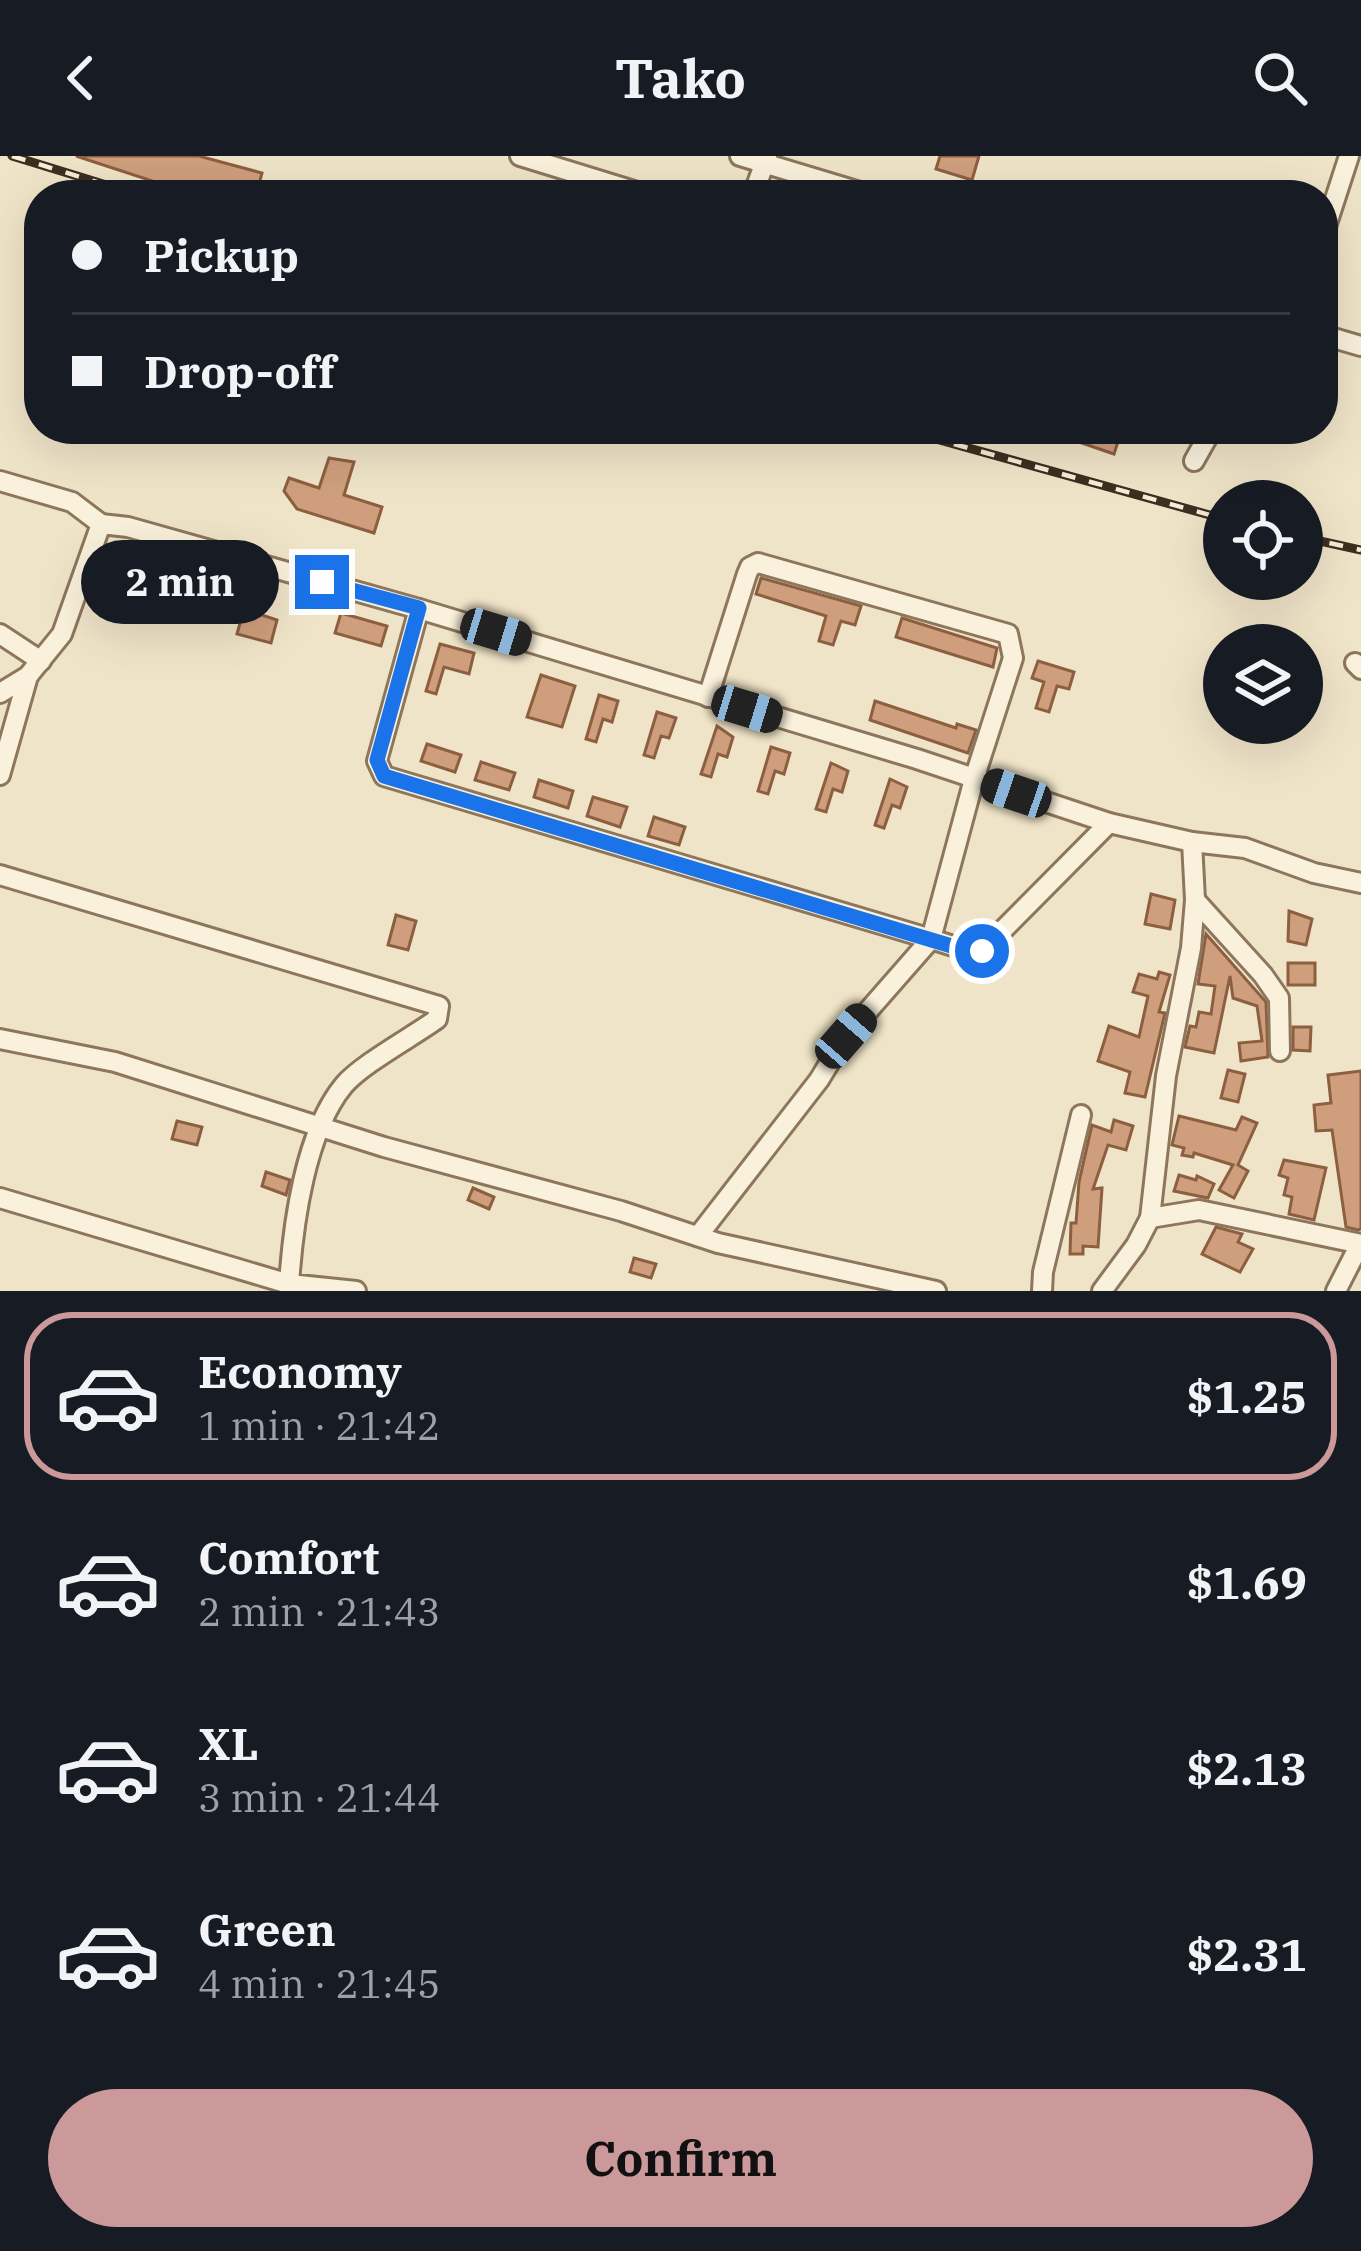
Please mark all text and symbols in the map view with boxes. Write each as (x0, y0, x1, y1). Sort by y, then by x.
text: Tako (615, 43, 746, 113)
icon: back (48, 45, 114, 111)
icon: search (1247, 45, 1313, 111)
text: Pickup (144, 226, 299, 284)
text: Drop-off (144, 342, 335, 400)
map controls (1203, 480, 1323, 744)
button: locate (1203, 480, 1323, 600)
callout: 2 min (82, 540, 280, 624)
route end (295, 555, 349, 609)
text: 2 min (125, 556, 235, 607)
car (456, 604, 536, 660)
button: layers (1203, 624, 1323, 744)
car (707, 681, 787, 737)
car (976, 764, 1056, 822)
route start (955, 924, 1009, 978)
car (809, 997, 883, 1075)
icon: car (54, 1342, 162, 1450)
text: Economy (198, 1342, 402, 1400)
text: $1.25 (1187, 1367, 1307, 1425)
text: 1 min · 21:42 (198, 1400, 440, 1451)
icon: car (54, 1528, 162, 1636)
text: Comfort (198, 1528, 379, 1586)
text: $1.69 (1187, 1553, 1307, 1611)
text: 2 min · 21:43 (198, 1586, 440, 1637)
icon: car (54, 1714, 162, 1822)
text: XL (198, 1714, 259, 1772)
text: $2.13 (1187, 1739, 1307, 1797)
text: 3 min · 21:44 (198, 1772, 440, 1823)
icon: car (54, 1900, 162, 2008)
text: Green (198, 1900, 336, 1958)
text: $2.31 (1187, 1925, 1307, 1983)
text: 4 min · 21:45 (198, 1958, 440, 2009)
button: Confirm (48, 2089, 1313, 2227)

